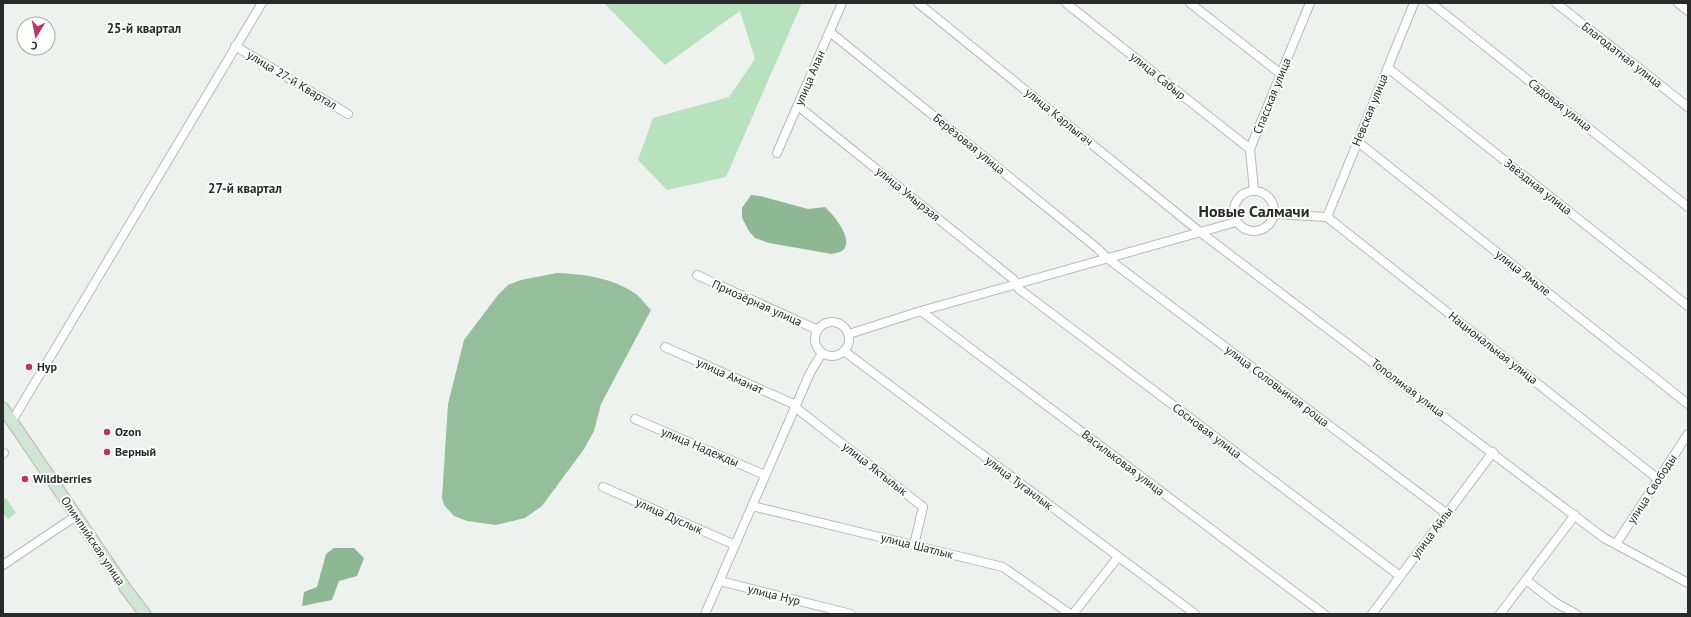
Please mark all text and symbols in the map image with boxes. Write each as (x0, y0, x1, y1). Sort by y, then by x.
north arrow (16, 16, 56, 56)
street label: Благодатная улица (1579, 18, 1666, 91)
district label: 25-й квартал (107, 20, 181, 37)
text: С (30, 38, 39, 53)
street label: улица 27-й Квартал (244, 47, 340, 112)
street label: улица Алан (791, 48, 828, 108)
street label: улица Сабыр (1127, 49, 1189, 103)
street label: Спасская улица (1249, 55, 1294, 136)
street label: Невская улица (1348, 71, 1391, 148)
street label: Садовая улица (1525, 75, 1595, 134)
street label: улица Карлыгач (1022, 84, 1097, 149)
street label: Берёзовая улица (930, 110, 1008, 177)
street label: Звёздная улица (1501, 155, 1575, 218)
street label: улица Умырзая (873, 163, 944, 224)
district label: 27-й квартал (208, 180, 282, 197)
district label: Новые Салмачи (1199, 201, 1309, 221)
street label: улица Ямьле (1493, 246, 1554, 299)
street label: Приозёрная улица (710, 276, 805, 329)
street label: Национальная улица (1446, 308, 1541, 387)
street label: улица Соловьиная роща (1222, 342, 1332, 430)
street label: улица Аманат (695, 354, 766, 397)
street label: Тополиная улица (1368, 355, 1448, 420)
place label: Нур (37, 359, 58, 374)
marker: Нур (24, 362, 34, 372)
street label: Сосновая улица (1170, 400, 1245, 461)
street label: улица Надежды (659, 423, 741, 470)
place label: Ozon (115, 424, 141, 439)
marker: Ozon (102, 427, 112, 437)
street label: Васильковая улица (1079, 427, 1168, 499)
street label: улица Яктылык (840, 438, 911, 499)
place label: Верный (115, 444, 156, 459)
marker: Верный (102, 447, 112, 457)
street label: улица Свободы (1623, 451, 1680, 526)
street label: улица Туганлык (983, 452, 1056, 513)
place label: Wildberries (33, 471, 92, 486)
marker: Wildberries (20, 474, 30, 484)
street label: Олимпийская улица (58, 493, 129, 588)
street label: улица Дуслык (633, 494, 705, 537)
street label: улица Айлы (1407, 504, 1456, 562)
street label: улица Шатлык (879, 529, 955, 562)
street label: улица Нур (746, 581, 802, 608)

